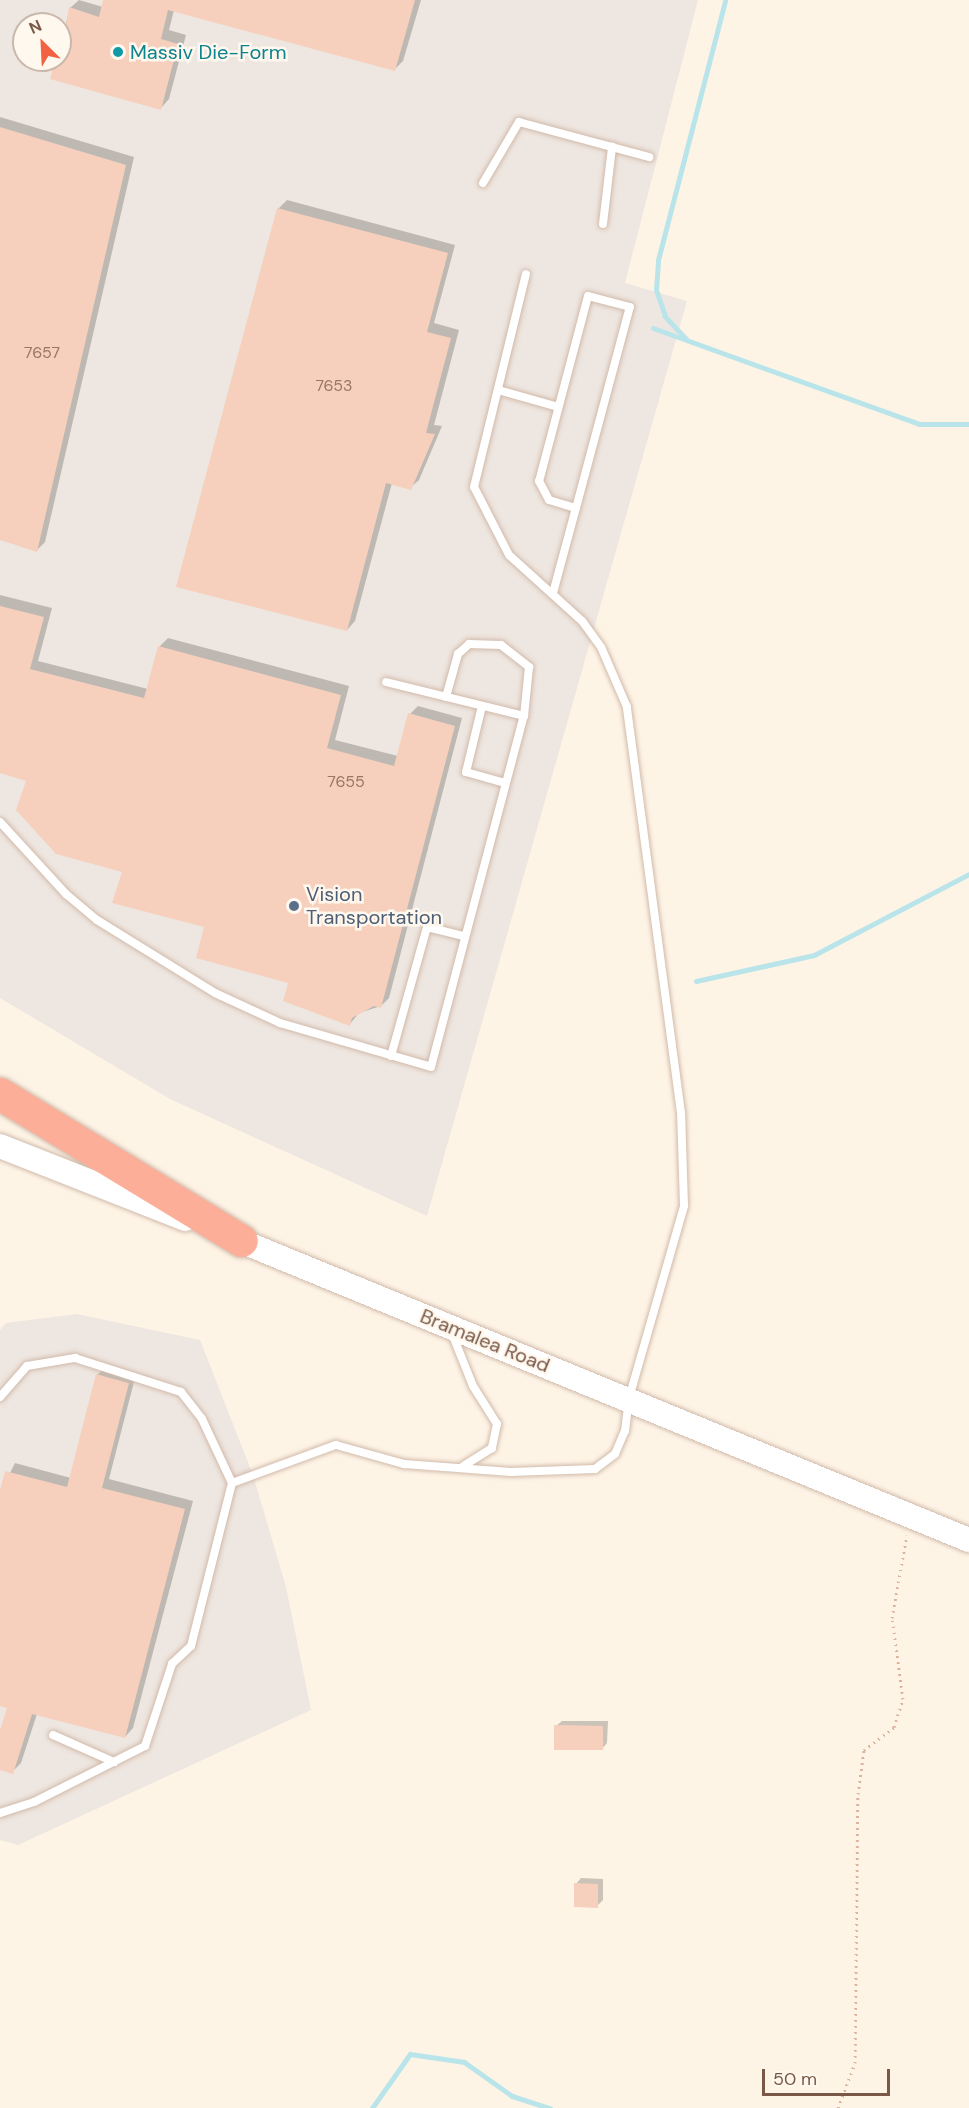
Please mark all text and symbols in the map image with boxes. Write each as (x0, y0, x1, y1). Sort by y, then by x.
north arrow (12, 12, 72, 72)
text: N (26, 15, 45, 39)
place label: Massiv Die-Form (130, 40, 287, 64)
marker: Massiv Die-Form (111, 45, 125, 59)
house number: 7657 (24, 343, 60, 363)
house number: 7653 (315, 376, 353, 396)
house number: 7655 (327, 772, 365, 792)
place label: Vision Transportation (306, 882, 442, 929)
marker: Vision Transportation (287, 899, 301, 913)
street label: Bramalea Road (417, 1304, 553, 1378)
scale bar (765, 2057, 892, 2095)
text: 50 m (773, 2067, 817, 2091)

